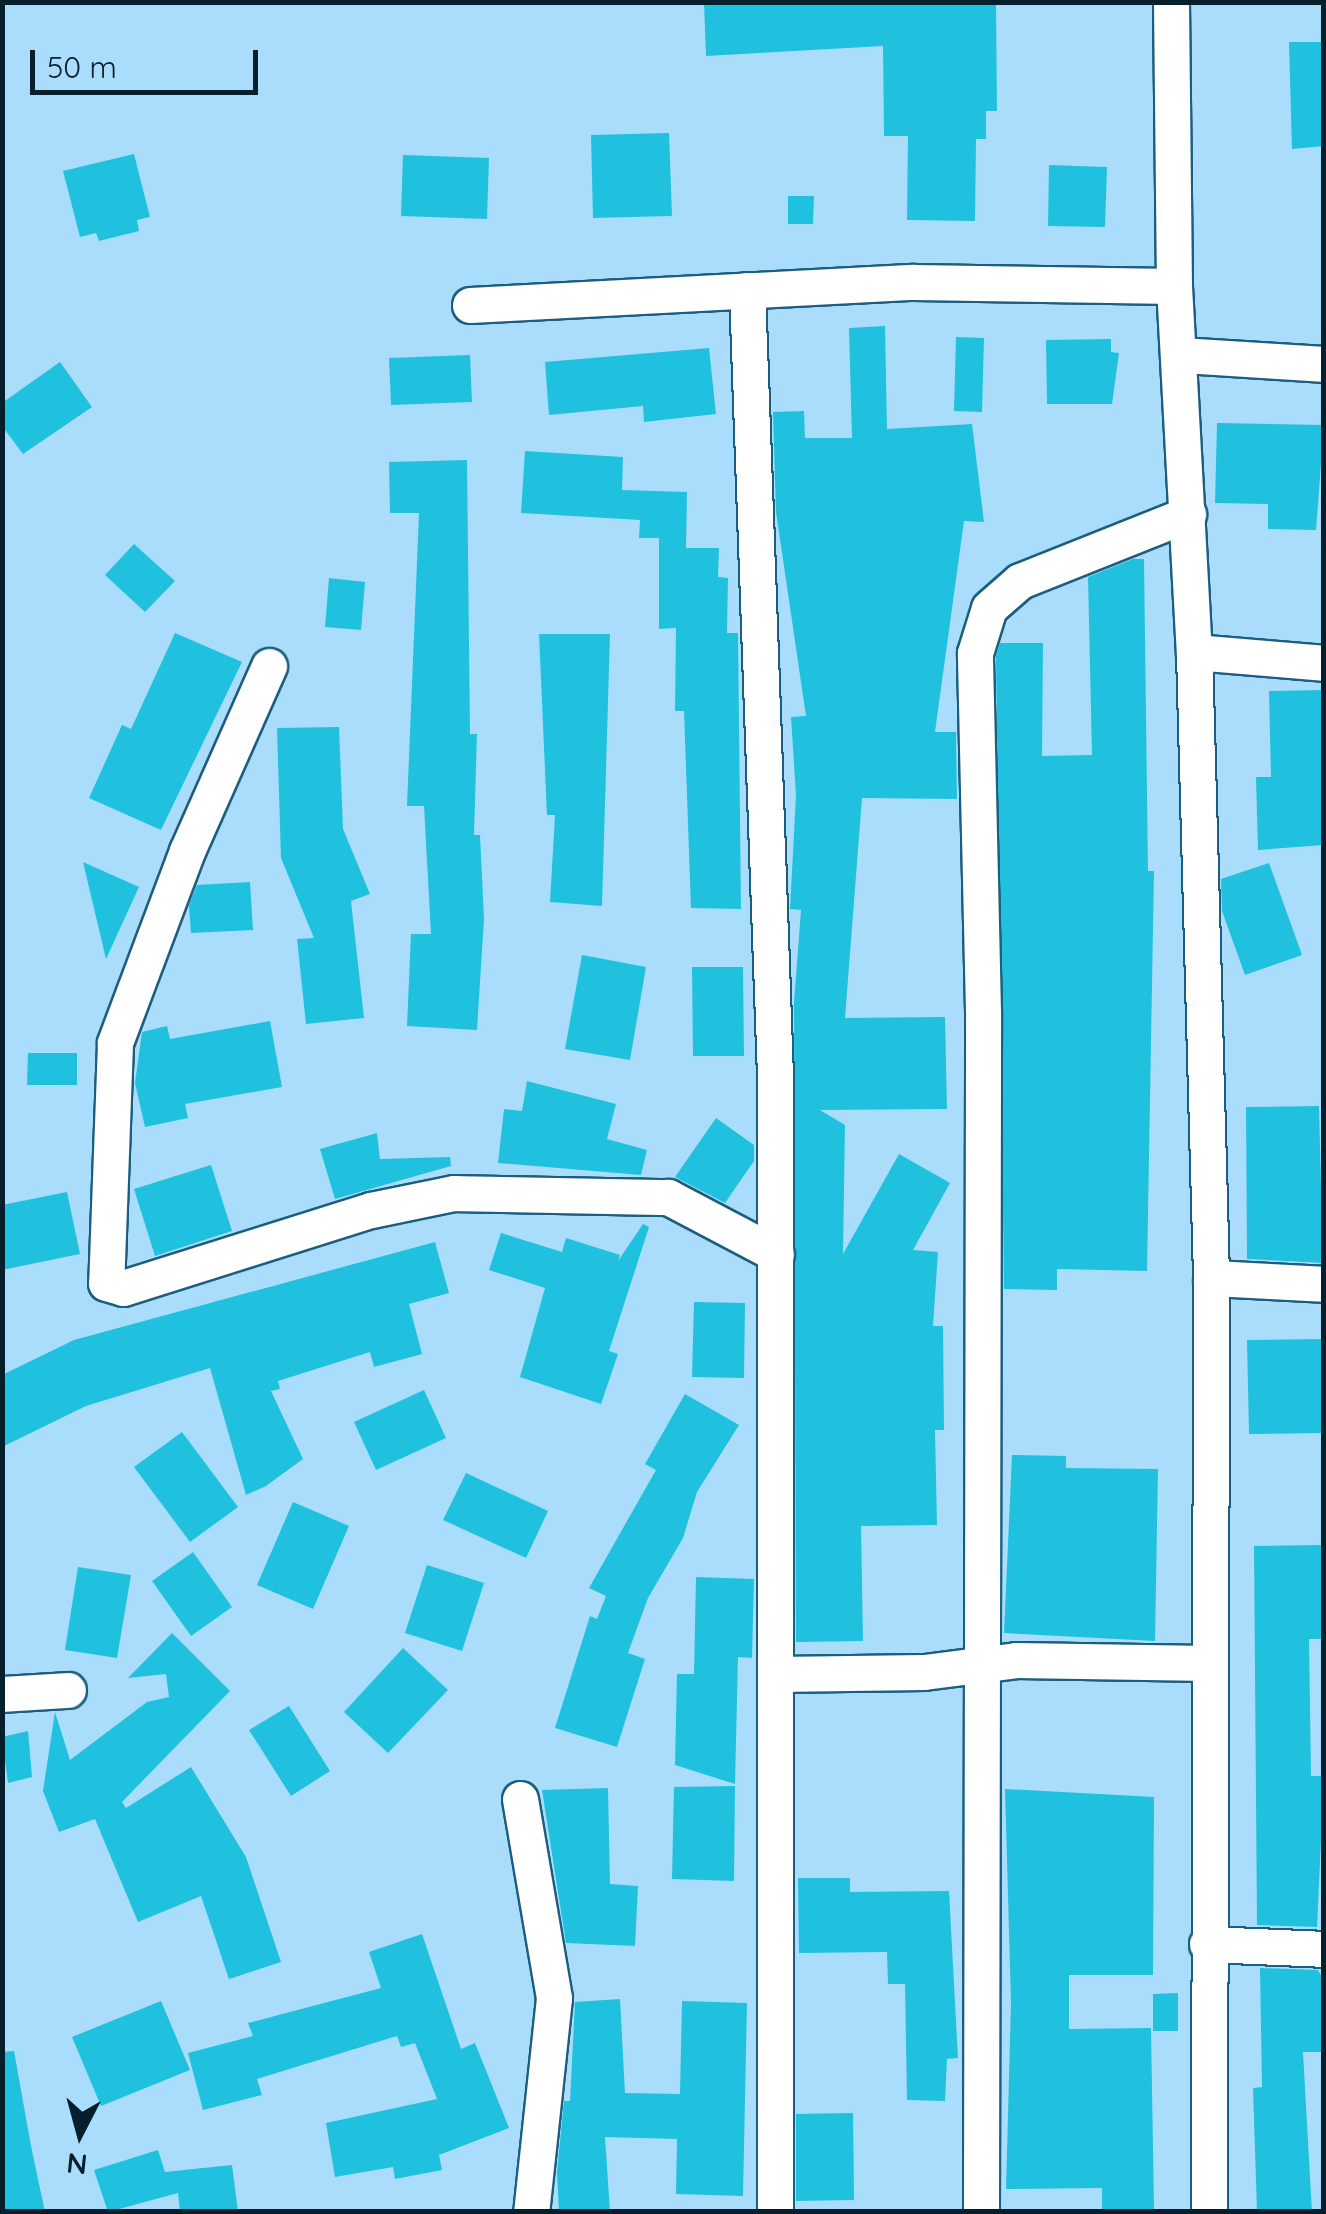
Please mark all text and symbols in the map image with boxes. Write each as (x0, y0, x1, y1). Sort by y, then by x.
scale bar (35, 30, 262, 92)
text: 50 m (47, 48, 117, 86)
north arrow (30, 2084, 130, 2184)
text: N (65, 2146, 89, 2183)

